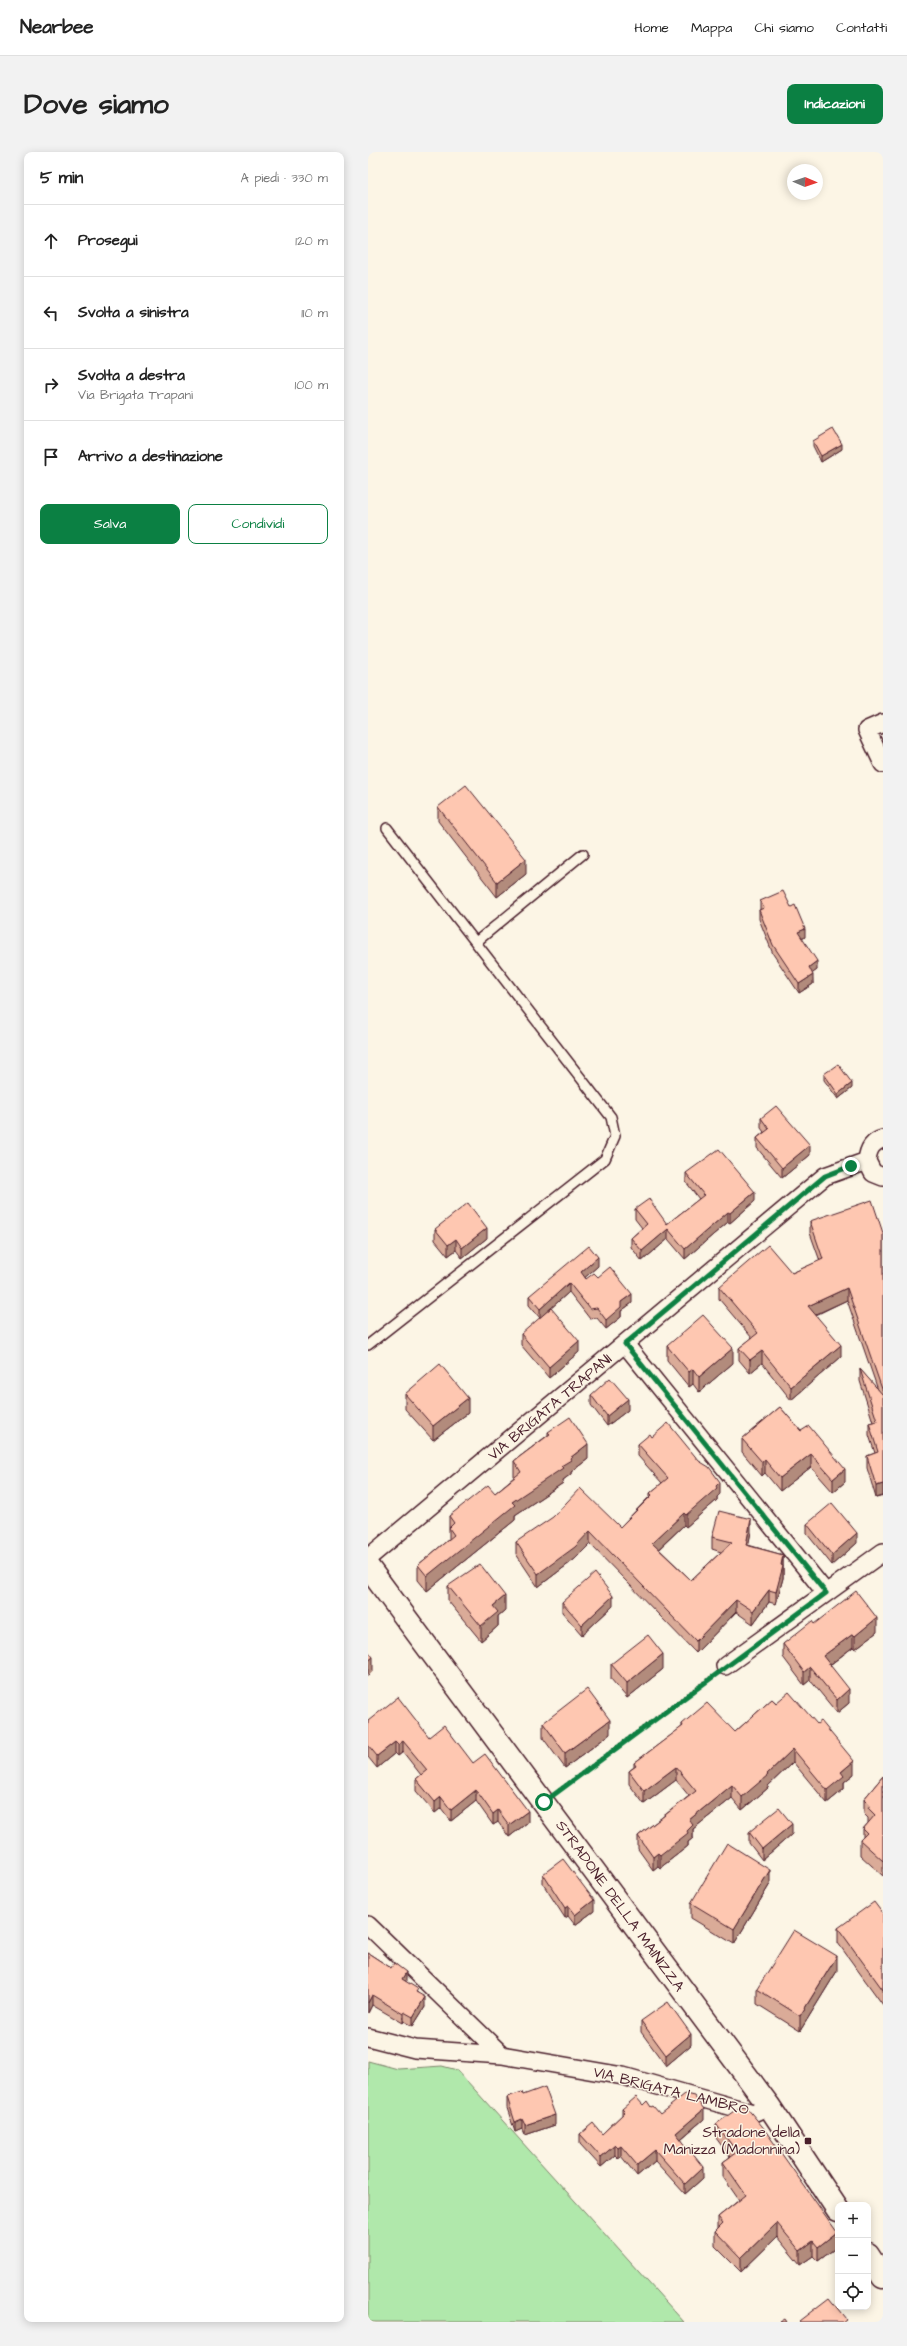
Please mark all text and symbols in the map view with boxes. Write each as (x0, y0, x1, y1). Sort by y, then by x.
text: Nearbee (20, 14, 94, 41)
text: Home (634, 18, 669, 38)
text: Mappa (691, 18, 732, 38)
text: Chi siamo (754, 18, 814, 38)
text: Contatti (836, 18, 887, 38)
button: Indicazioni (787, 84, 883, 124)
text: Dove siamo (24, 85, 169, 124)
north arrow (787, 164, 823, 200)
text: 5 min (40, 166, 83, 190)
text: A piedi · 330 m (241, 169, 328, 187)
icon: ahead (40, 230, 62, 252)
text: Prosegui (78, 230, 138, 251)
text: 120 m (295, 232, 328, 250)
icon: left (40, 302, 62, 324)
text: Svolta a sinistra (78, 302, 189, 323)
text: 110 m (301, 304, 328, 322)
text: Svolta a destra (78, 365, 185, 386)
icon: right (40, 374, 62, 396)
text: 100 m (295, 376, 328, 394)
text: Via Brigata Trapani (78, 386, 193, 404)
icon: arrive (40, 446, 62, 468)
text: Arrivo a destinazione (78, 446, 223, 467)
button: Salva (40, 504, 180, 544)
button: Condividi (188, 504, 328, 544)
route end (842, 1157, 860, 1175)
street label: VIA BRIGATA TRAPANI (483, 1349, 617, 1465)
route start (535, 1793, 553, 1811)
street label: STRADONE DELLA MAINIZZA (551, 1816, 690, 1996)
street label: VIA BRIGATA LAMBRO (591, 2061, 751, 2121)
place label: Stradone della Manizza (Madonnina) (663, 2122, 800, 2160)
marker: Stradone della Manizza (Madonnina) (803, 2136, 813, 2146)
map controls (835, 2202, 871, 2310)
button: + (835, 2202, 871, 2238)
button: − (835, 2238, 871, 2274)
button: locate (835, 2274, 871, 2310)

